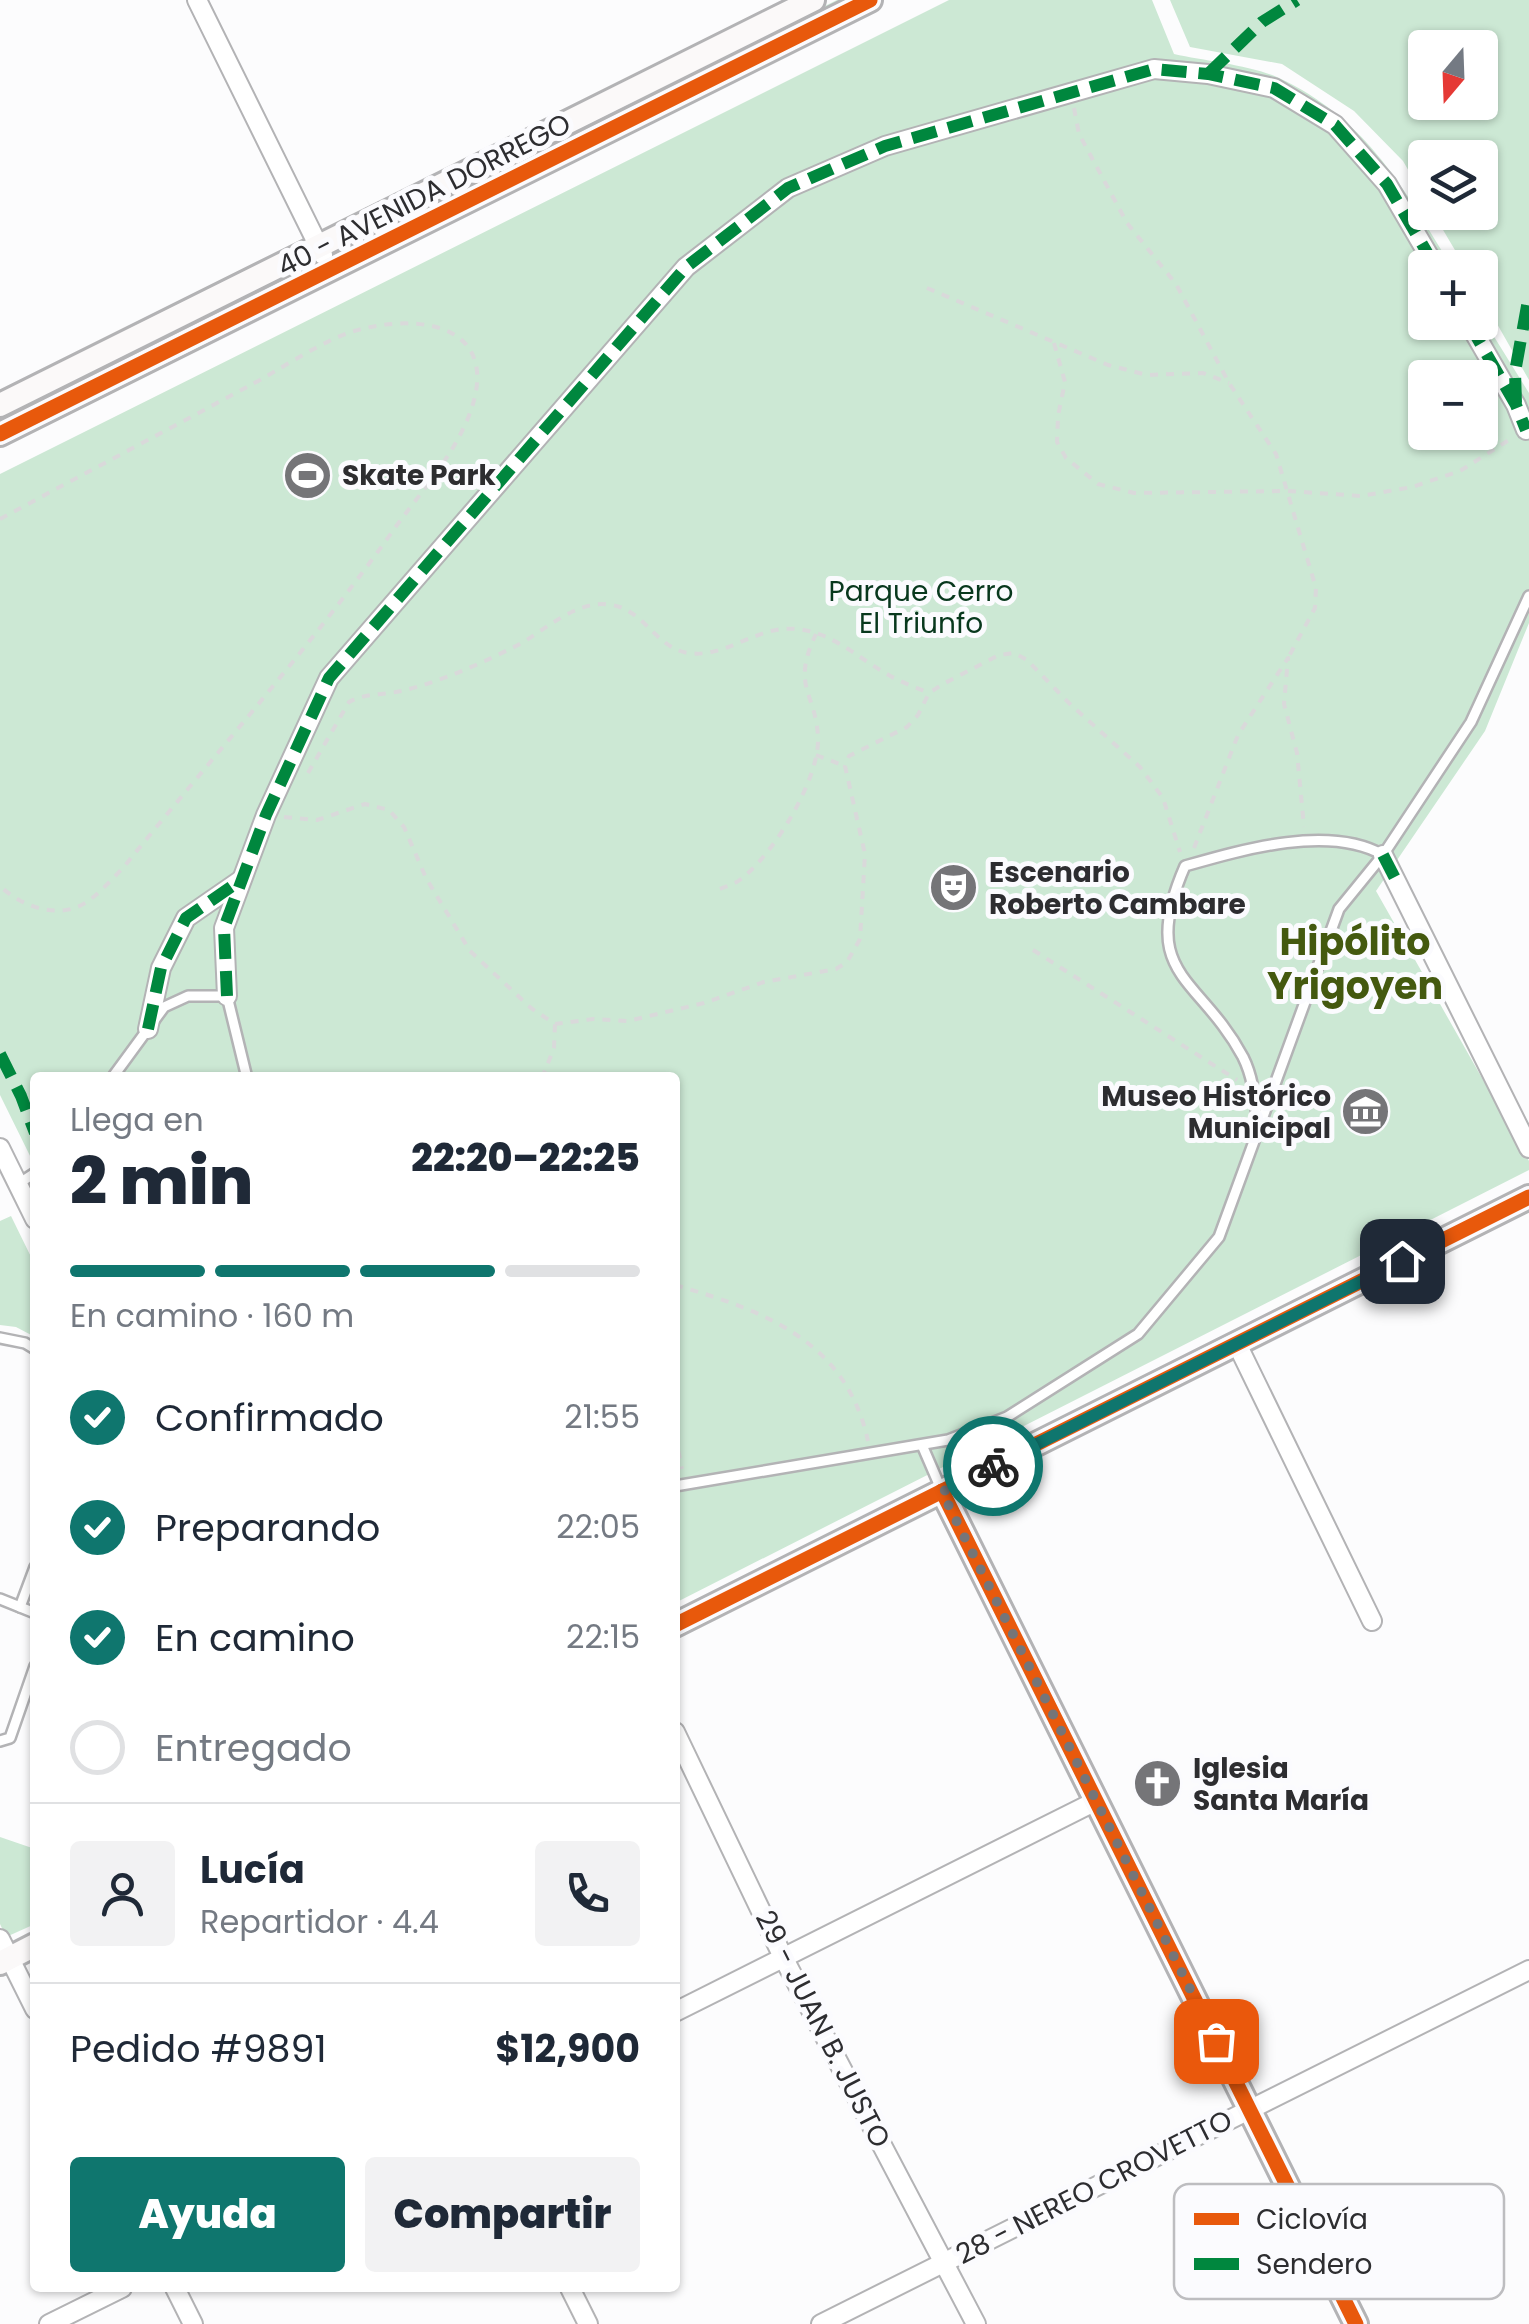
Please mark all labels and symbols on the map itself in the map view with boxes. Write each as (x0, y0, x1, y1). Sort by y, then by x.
north arrow (1408, 30, 1498, 120)
street label: 40 - AVENIDA DORREGO (271, 104, 577, 286)
sports icon: Skate Park (281, 449, 333, 501)
place label: Skate Park (342, 456, 497, 495)
park label: Parque Cerro El Triunfo (828, 572, 1014, 643)
place label: Escenario Roberto Cambare (989, 853, 1246, 924)
theatre icon: Escenario Roberto Cambare (928, 862, 980, 914)
district label: Hipólito Yrigoyen (1267, 915, 1443, 1012)
place label: Museo Histórico Municipal (1101, 1077, 1331, 1148)
museum icon: Museo Histórico Municipal (1340, 1086, 1392, 1138)
pin (1360, 1219, 1445, 1304)
courier (943, 1416, 1043, 1516)
place label: Iglesia Santa María (1193, 1749, 1369, 1820)
church icon: Iglesia Santa María (1132, 1758, 1184, 1810)
street label: 29 - JUAN B. JUSTO (746, 1904, 900, 2154)
pin (1174, 1999, 1259, 2084)
street label: 28 - NEREO CROVETTO (949, 2100, 1239, 2274)
legend (1174, 2184, 1504, 2299)
text: Ciclovía (1256, 2200, 1368, 2239)
text: Sendero (1256, 2245, 1372, 2284)

